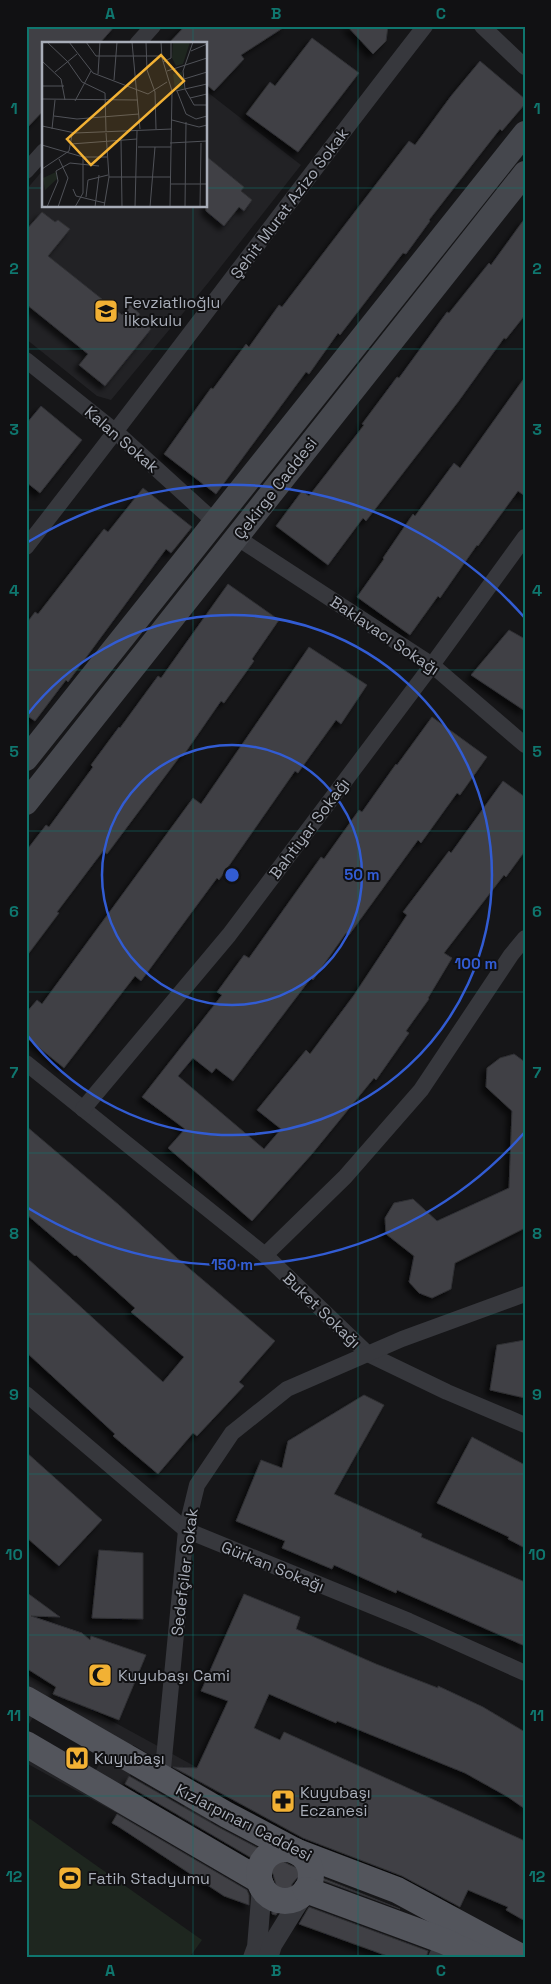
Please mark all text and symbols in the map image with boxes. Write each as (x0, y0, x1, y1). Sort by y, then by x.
text: A (105, 3, 115, 24)
text: B (271, 3, 281, 24)
text: C (436, 3, 446, 24)
inset map (42, 42, 208, 208)
text: 1 (10, 98, 18, 119)
text: 1 (533, 98, 541, 119)
street label: Şehit Murat Azizo Sokak (226, 123, 353, 283)
text: 2 (9, 258, 19, 279)
text: 2 (532, 258, 542, 279)
place label: Fevziatlıoğlu İlkokulu (124, 292, 220, 331)
school or university icon: Fevziatlıoğlu İlkokulu (93, 298, 119, 324)
street label: Kalan Sokak (80, 401, 164, 478)
text: 3 (9, 419, 19, 440)
text: 3 (532, 419, 542, 440)
street label: Çekirge Caddesi (229, 433, 322, 543)
text: 4 (9, 580, 19, 601)
text: 4 (532, 580, 542, 601)
street label: Baklavacı Sokağı (326, 591, 443, 680)
text: 5 (9, 741, 19, 762)
text: 5 (532, 741, 542, 762)
street label: Bahtiyar Sokağı (265, 774, 354, 883)
text: 50 m (344, 865, 380, 884)
centre of rings (223, 866, 241, 884)
text: 6 (9, 901, 19, 922)
text: 6 (532, 901, 542, 922)
text: 100 m (455, 954, 497, 973)
text: 7 (10, 1062, 19, 1083)
text: 7 (533, 1062, 542, 1083)
text: 8 (9, 1223, 19, 1244)
text: 8 (532, 1223, 542, 1244)
text: 150 m (211, 1255, 253, 1274)
street label: Buket Sokağı (278, 1268, 365, 1353)
text: 9 (9, 1384, 19, 1405)
text: 9 (532, 1384, 542, 1405)
street label: Sedefçiler Sokak (166, 1507, 203, 1637)
street label: Gürkan Sokağı (218, 1536, 327, 1597)
text: 10 (5, 1544, 23, 1565)
text: 10 (528, 1544, 546, 1565)
mosque icon: Kuyubaşı Cami (87, 1662, 113, 1688)
place label: Kuyubaşı Cami (118, 1665, 230, 1686)
text: 11 (7, 1705, 21, 1726)
text: 11 (530, 1705, 544, 1726)
metro station icon: Kuyubaşı (64, 1745, 90, 1771)
place label: Kuyubaşı (94, 1748, 165, 1769)
street label: Kızlarpınarı Caddesi (172, 1779, 315, 1866)
place label: Kuyubaşı Eczanesi (300, 1782, 371, 1821)
pharmacy icon: Kuyubaşı Eczanesi (270, 1788, 296, 1814)
sports icon: Fatih Stadyumu (57, 1865, 83, 1891)
text: 12 (6, 1866, 22, 1887)
text: 12 (529, 1866, 545, 1887)
place label: Fatih Stadyumu (88, 1868, 210, 1889)
text: A (105, 1960, 115, 1981)
text: B (271, 1960, 281, 1981)
text: C (436, 1960, 446, 1981)

